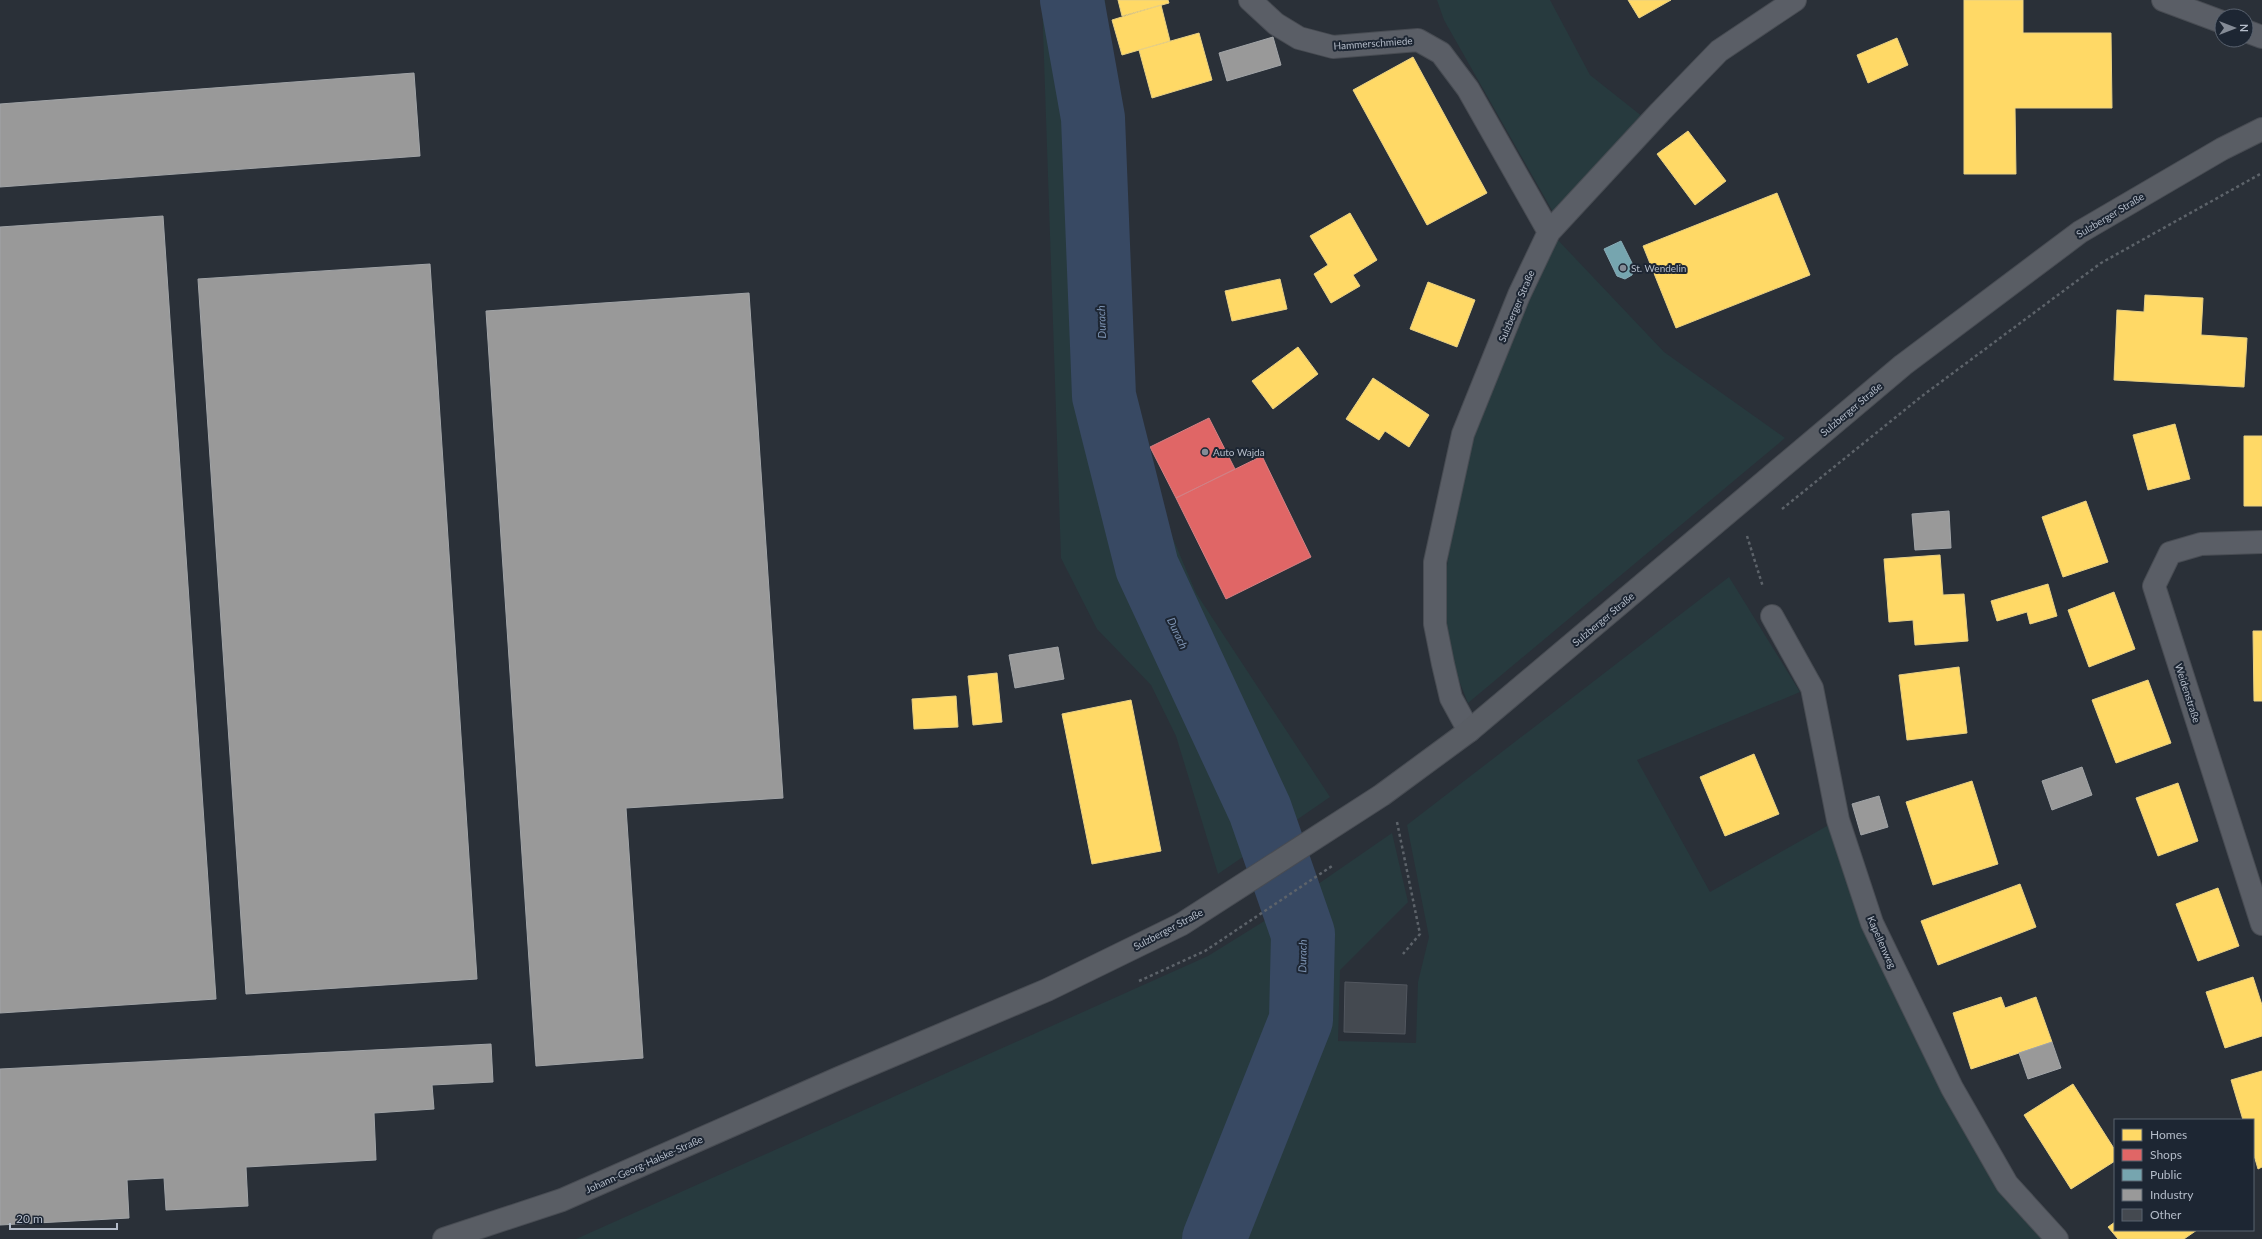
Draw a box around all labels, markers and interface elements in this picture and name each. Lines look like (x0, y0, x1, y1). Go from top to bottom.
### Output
north arrow (2214, 8, 2254, 48)
text: N (2238, 24, 2251, 32)
street label: Hammerschmiede (1333, 34, 1413, 52)
street label: Sulzberger Straße (2074, 190, 2146, 240)
place label: St. Wendelin (1631, 262, 1686, 274)
marker: St. Wendelin (1618, 263, 1628, 273)
street label: Sulzberger Straße (1495, 268, 1537, 344)
water label: Durach (1094, 305, 1108, 339)
street label: Sulzberger Straße (1818, 380, 1884, 438)
place label: Auto Wajda (1213, 446, 1265, 458)
marker: Auto Wajda (1200, 447, 1210, 457)
street label: Sulzberger Straße (1570, 590, 1636, 648)
water label: Durach (1165, 615, 1191, 651)
street label: Weidenstraße (2173, 662, 2203, 724)
street label: Sulzberger Straße (1131, 906, 1205, 952)
street label: Kapellenweg (1865, 914, 1899, 970)
water label: Durach (1295, 939, 1309, 973)
legend (2114, 1119, 2254, 1231)
text: Homes (2150, 1127, 2187, 1142)
street label: Johann-Georg-Halske-Straße (583, 1133, 705, 1195)
text: Shops (2150, 1147, 2182, 1162)
text: Public (2150, 1167, 2182, 1182)
text: Industry (2150, 1187, 2194, 1202)
scale bar (10, 1205, 117, 1231)
text: Other (2150, 1207, 2182, 1222)
text: 20 m (16, 1211, 43, 1226)

